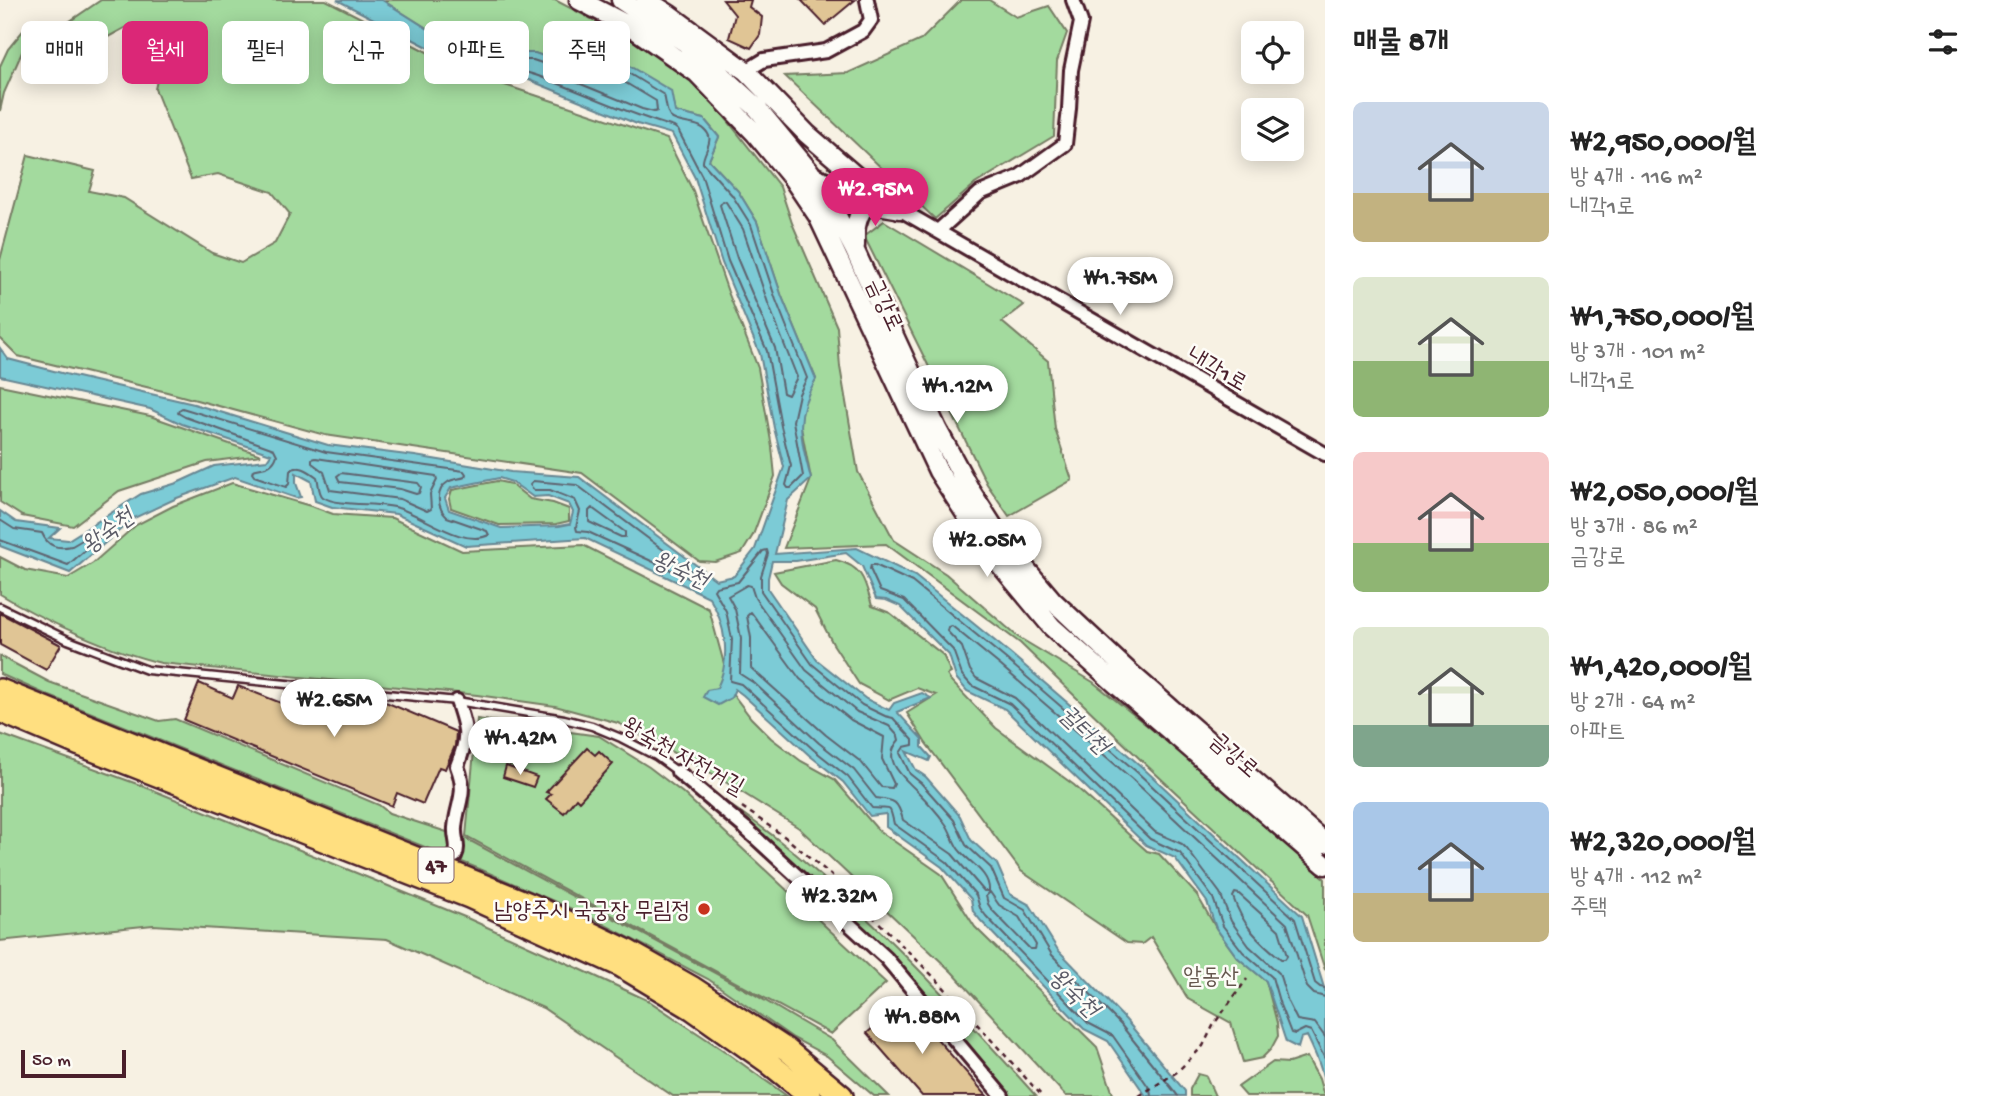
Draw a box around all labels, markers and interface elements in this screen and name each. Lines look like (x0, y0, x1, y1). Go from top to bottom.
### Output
chip: 매매 (21, 21, 108, 84)
chip: 월세 (122, 21, 208, 84)
chip: 필터 (222, 21, 309, 84)
chip: 신규 (323, 21, 410, 84)
chip: 아파트 (424, 21, 529, 84)
chip: 주택 (543, 21, 630, 84)
map controls (1241, 21, 1304, 161)
button: locate (1241, 21, 1304, 84)
icon: filters (1924, 23, 1962, 61)
text: 매물 8개 (1353, 27, 1449, 62)
button: layers (1241, 98, 1304, 161)
text: ₩2,950,000/월 (1570, 127, 1756, 162)
icon: home (1409, 130, 1493, 214)
text: 방 4개 · 116 m² (1570, 165, 1703, 192)
pin: ₩2.95M (818, 168, 932, 228)
text: ₩2.95M (837, 177, 913, 204)
text: 내각1로 (1570, 195, 1635, 222)
pin: ₩1.75M (1063, 258, 1177, 317)
text: ₩1.75M (1083, 266, 1157, 293)
street label: 금강로 (859, 275, 907, 336)
text: ₩1,750,000/월 (1570, 302, 1754, 337)
icon: home (1409, 305, 1493, 389)
text: 방 3개 · 101 m² (1570, 340, 1705, 367)
street label: 내각1로 (1181, 343, 1251, 399)
pin: ₩1.12M (900, 366, 1014, 425)
text: 내각1로 (1570, 370, 1635, 397)
text: ₩1.12M (922, 374, 992, 401)
text: ₩2,050,000/월 (1570, 477, 1758, 512)
icon: home (1409, 480, 1493, 564)
water label: 왕숙천 (77, 502, 143, 562)
text: 방 3개 · 86 m² (1570, 515, 1698, 542)
pin: ₩2.05M (930, 520, 1044, 579)
text: ₩2.05M (949, 528, 1025, 555)
text: 금강로 (1570, 545, 1626, 572)
water label: 왕숙천 (647, 547, 714, 598)
text: ₩1,420,000/월 (1570, 652, 1752, 687)
icon: home (1409, 655, 1493, 739)
pin: ₩2.65M (277, 680, 391, 739)
text: ₩2.65M (296, 688, 372, 715)
text: 방 2개 · 64 m² (1570, 690, 1695, 717)
water label: 궐터천 (1052, 701, 1116, 764)
street label: 왕숙천 자전거길 (617, 714, 748, 803)
pin: ₩1.42M (463, 718, 577, 777)
text: 아파트 (1570, 720, 1626, 747)
text: ₩1.42M (484, 726, 556, 753)
street label: 금강로 (1203, 728, 1263, 785)
text: ₩2,320,000/월 (1570, 827, 1756, 862)
icon: home (1409, 830, 1493, 914)
road number: 47 (418, 848, 453, 882)
text: 방 4개 · 112 m² (1570, 865, 1702, 892)
pin: ₩2.32M (782, 876, 896, 935)
text: ₩2.32M (802, 884, 876, 911)
text: 주택 (1570, 895, 1607, 922)
place label: 남양주시 국궁장 무림정 (494, 899, 690, 926)
marker: 남양주시 국궁장 무림정 (696, 901, 712, 917)
water label: 왕숙천 (1042, 964, 1105, 1027)
park label: 알동산 (1183, 965, 1239, 992)
pin: ₩1.88M (865, 996, 979, 1056)
text: ₩1.88M (885, 1005, 959, 1032)
scale bar (21, 1047, 126, 1079)
text: 50 m (32, 1050, 71, 1073)

